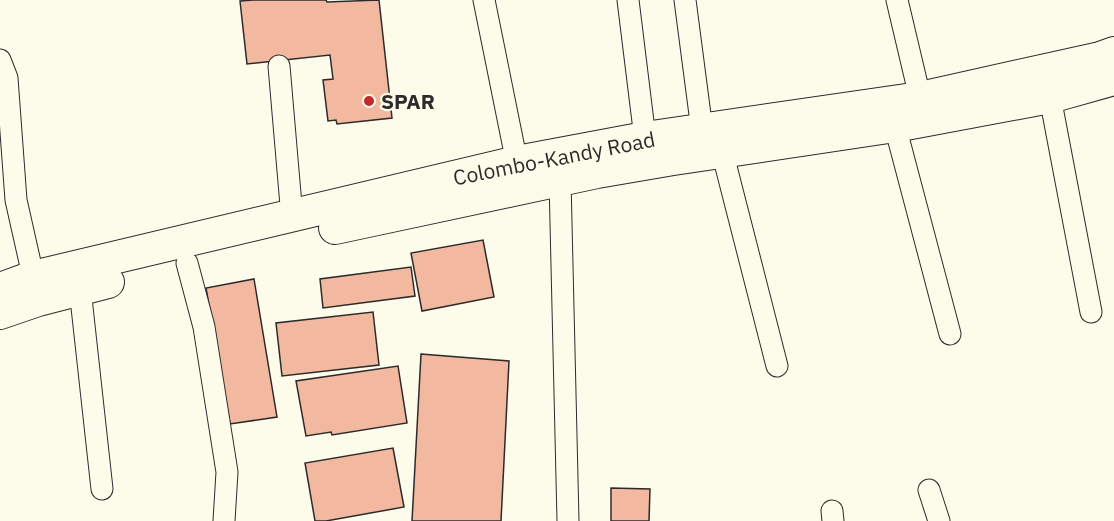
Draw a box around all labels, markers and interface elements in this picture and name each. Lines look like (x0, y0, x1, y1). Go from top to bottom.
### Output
place label: SPAR (381, 87, 435, 115)
marker: SPAR (362, 94, 376, 108)
street label: Colombo-Kandy Road (451, 125, 657, 191)

